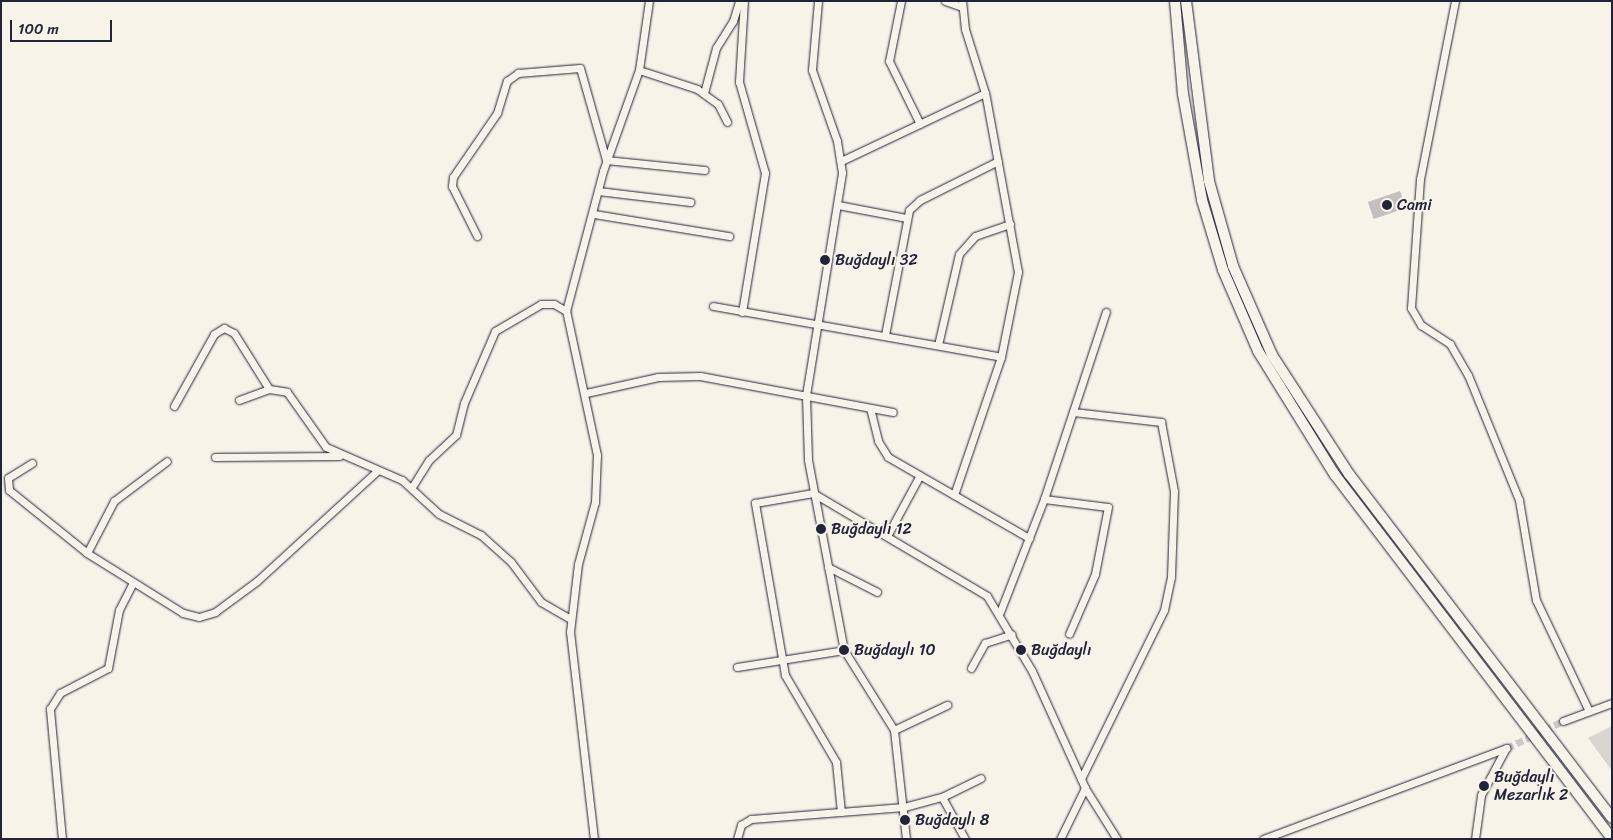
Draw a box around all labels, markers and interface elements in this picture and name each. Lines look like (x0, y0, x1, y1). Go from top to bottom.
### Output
scale bar (12, 10, 115, 42)
text: 100 m (18, 16, 59, 42)
place label: Cami (1397, 195, 1432, 215)
marker: Cami (1381, 199, 1393, 211)
place label: Buğdaylı 32 (835, 250, 918, 270)
marker: Buğdaylı 32 (819, 254, 831, 266)
place label: Buğdaylı 12 (831, 519, 912, 539)
marker: Buğdaylı 12 (815, 523, 827, 535)
place label: Buğdaylı 10 (854, 640, 936, 660)
place label: Buğdaylı (1031, 640, 1091, 660)
marker: Buğdaylı 10 (838, 644, 850, 656)
marker: Buğdaylı (1015, 644, 1027, 656)
place label: Buğdaylı Mezarlık 2 (1494, 767, 1568, 805)
marker: Buğdaylı Mezarlık 2 (1478, 780, 1490, 792)
place label: Buğdaylı 8 (915, 810, 989, 830)
marker: Buğdaylı 8 (899, 814, 911, 826)

